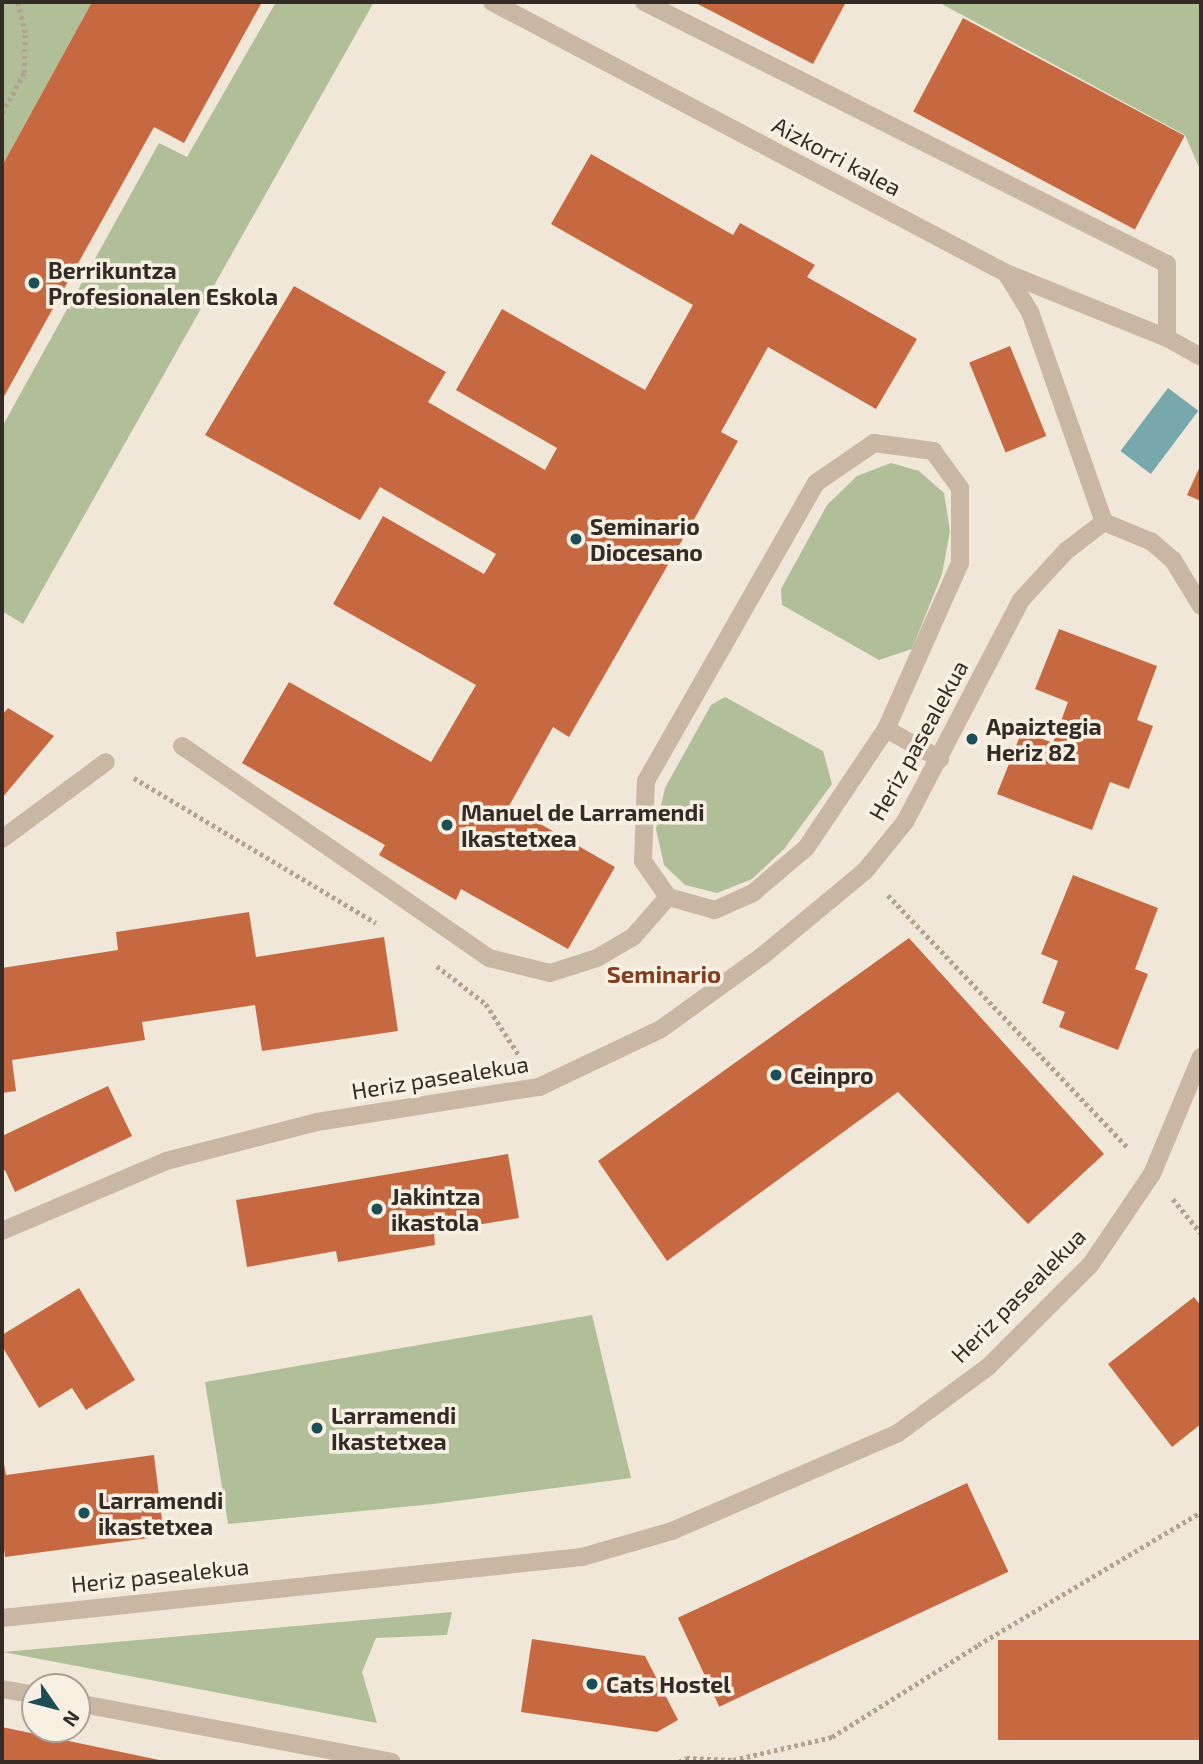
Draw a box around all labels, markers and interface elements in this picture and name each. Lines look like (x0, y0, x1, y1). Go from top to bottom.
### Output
street label: Aizkorri kalea (768, 111, 906, 201)
place label: Berrikuntza Profesionalen Eskola (48, 256, 278, 310)
marker: Berrikuntza Profesionalen Eskola (26, 275, 42, 291)
place label: Seminario Diocesano (590, 512, 703, 566)
marker: Seminario Diocesano (568, 531, 584, 547)
street label: Heriz pasealekua (863, 655, 973, 825)
place label: Apaiztegia Heriz 82 (986, 712, 1102, 766)
marker: Apaiztegia Heriz 82 (964, 731, 980, 747)
place label: Manuel de Larramendi Ikastetxea (461, 798, 705, 852)
marker: Manuel de Larramendi Ikastetxea (439, 817, 455, 833)
district label: Seminario (607, 960, 721, 988)
street label: Heriz pasealekua (350, 1049, 530, 1105)
place label: Ceinpro (790, 1061, 874, 1089)
marker: Ceinpro (768, 1067, 784, 1083)
place label: Jakintza ikastola (391, 1182, 480, 1236)
marker: Jakintza ikastola (369, 1201, 385, 1217)
street label: Heriz pasealekua (945, 1222, 1091, 1368)
place label: Larramendi Ikastetxea (331, 1401, 456, 1455)
marker: Larramendi Ikastetxea (309, 1420, 325, 1436)
place label: Larramendi ikastetxea (98, 1486, 223, 1540)
marker: Larramendi ikastetxea (76, 1505, 92, 1521)
street label: Heriz pasealekua (70, 1552, 250, 1598)
place label: Cats Hostel (606, 1670, 731, 1698)
north arrow (21, 1673, 91, 1743)
marker: Cats Hostel (584, 1676, 600, 1692)
text: N (59, 1707, 85, 1731)

